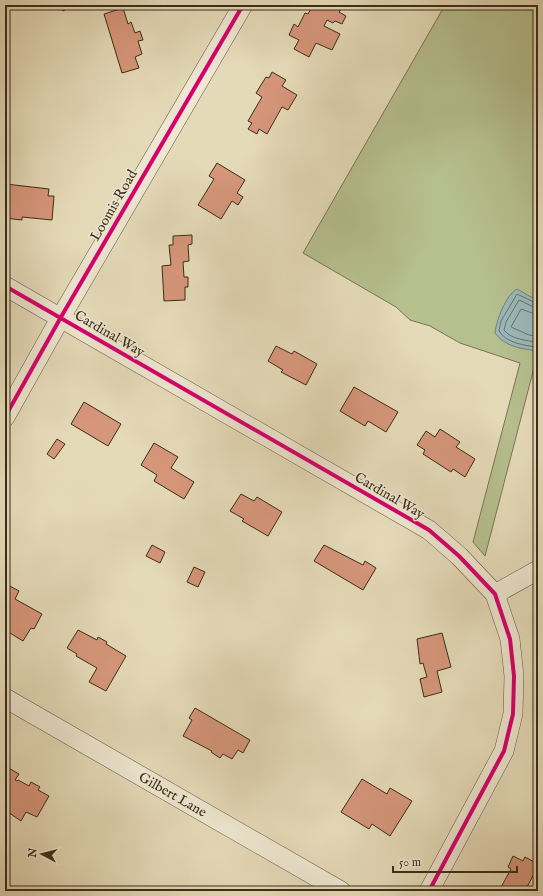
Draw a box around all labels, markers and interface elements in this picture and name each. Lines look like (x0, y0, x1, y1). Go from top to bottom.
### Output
street label: Loomis Road (86, 166, 142, 244)
street label: Cardinal Way (71, 307, 148, 361)
street label: Cardinal Way (351, 469, 428, 523)
street label: Gilbert Lane (135, 768, 210, 822)
north arrow (22, 834, 62, 874)
text: N (25, 847, 41, 859)
scale bar (393, 848, 517, 874)
text: 50 m (399, 855, 421, 870)

